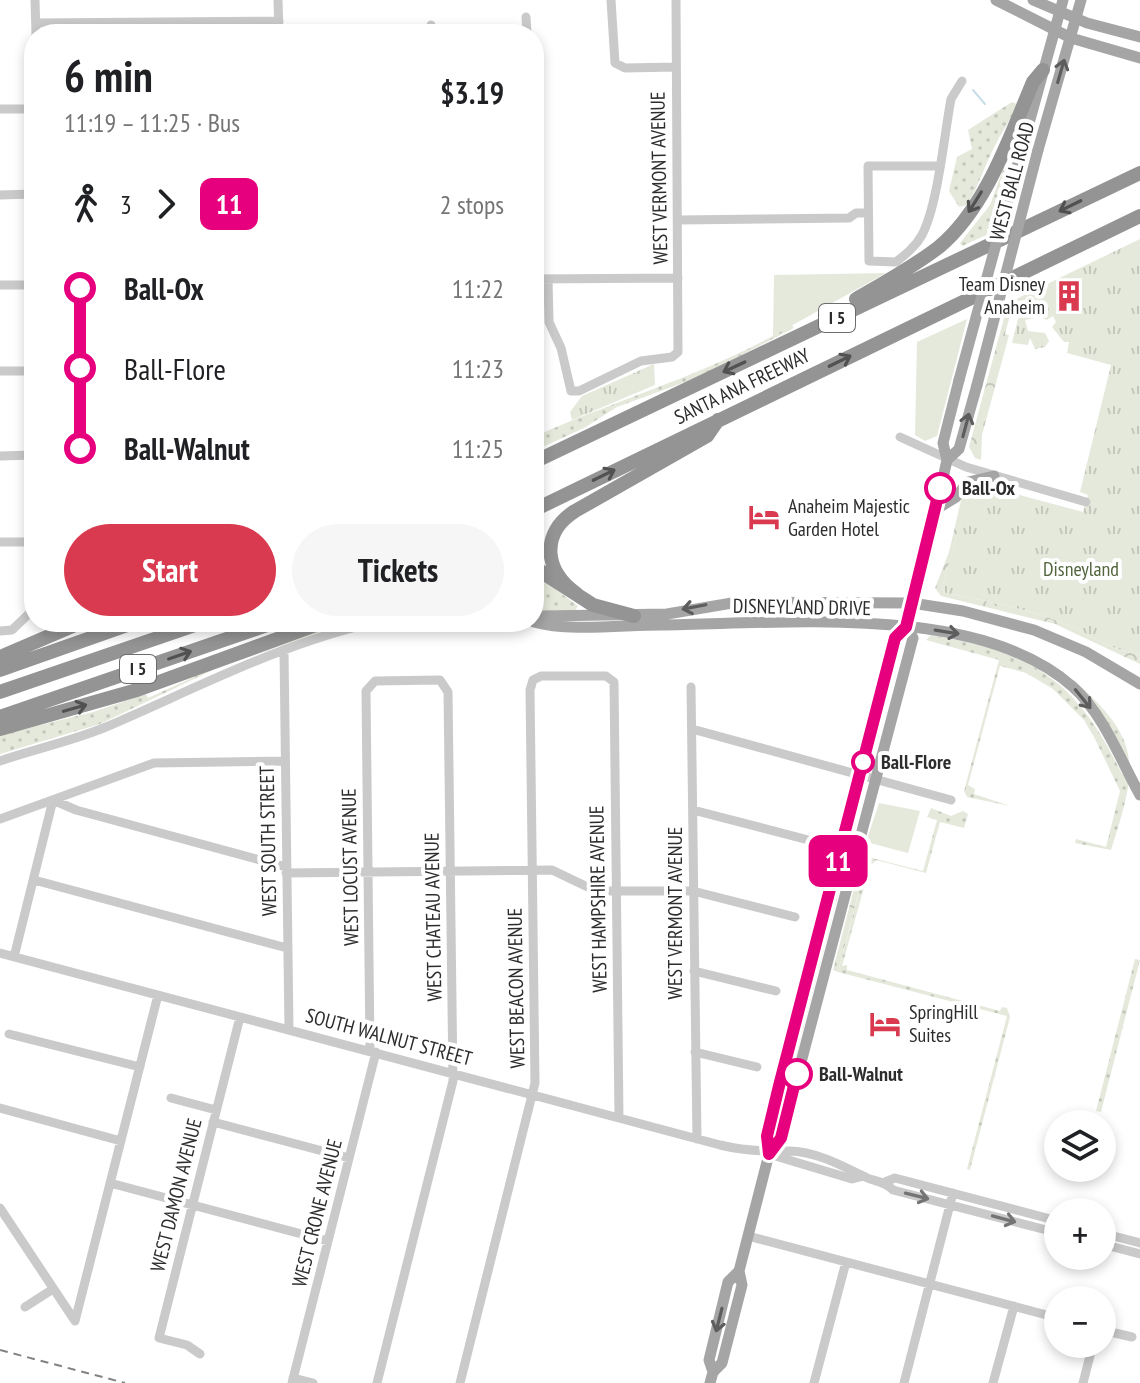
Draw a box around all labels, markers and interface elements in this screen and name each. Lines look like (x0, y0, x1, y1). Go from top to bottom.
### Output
text: 6 min (64, 47, 153, 104)
one-way arrow (1055, 59, 1070, 85)
text: $3.19 (440, 73, 504, 112)
street label: WEST VERMONT AVENUE (644, 91, 674, 265)
text: 11:19 – 11:25 · Bus (64, 106, 240, 139)
street label: WEST BALL ROAD (984, 119, 1040, 243)
icon: walk (64, 182, 108, 226)
icon: forward (144, 182, 188, 226)
text: 11 (216, 185, 242, 222)
text: 3 (120, 188, 132, 221)
text: 2 stops (440, 188, 504, 221)
one-way arrow (966, 191, 983, 213)
one-way arrow (1058, 199, 1082, 214)
text: Ball-Ox (124, 269, 204, 308)
place label: Team Disney Anaheim (959, 271, 1045, 320)
text: 11:22 (452, 272, 504, 305)
building icon: Team Disney Anaheim (1052, 279, 1086, 313)
road number: I 5 (819, 304, 855, 332)
street label: SANTA ANA FREEWAY (670, 342, 814, 430)
text: Ball-Flore (124, 349, 226, 388)
text: 11:23 (452, 352, 504, 385)
one-way arrow (827, 353, 851, 368)
one-way arrow (722, 360, 746, 375)
one-way arrow (959, 413, 974, 439)
text: Ball-Walnut (124, 429, 250, 468)
text: 11:25 (452, 432, 504, 465)
one-way arrow (592, 467, 616, 483)
marker: Ball-Ox (925, 473, 955, 503)
place label: Ball-Ox (962, 475, 1015, 501)
place label: Anaheim Majestic Garden Hotel (788, 493, 910, 542)
hotel icon: Anaheim Majestic Garden Hotel (747, 500, 781, 534)
button: Start (64, 524, 276, 616)
button: Tickets (292, 524, 504, 616)
park label: Disneyland (1043, 556, 1119, 582)
street label: DISNEYLAND DRIVE (733, 593, 871, 621)
one-way arrow (682, 601, 708, 616)
one-way arrow (934, 626, 959, 641)
one-way arrow (167, 647, 192, 662)
road number: I 5 (120, 655, 156, 683)
one-way arrow (1075, 688, 1092, 709)
one-way arrow (62, 700, 87, 714)
place label: Ball-Flore (881, 749, 951, 775)
marker: Ball-Flore (852, 751, 874, 773)
street label: WEST SOUTH STREET (254, 766, 282, 916)
street label: WEST LOCUST AVENUE (336, 788, 364, 946)
street label: WEST HAMPSHIRE AVENUE (583, 805, 613, 993)
street label: WEST VERMONT AVENUE (662, 827, 688, 999)
street label: WEST CHATEAU AVENUE (419, 832, 447, 1002)
line badge: 11 (802, 835, 874, 887)
text: 11 (825, 842, 851, 879)
street label: WEST BEACON AVENUE (502, 907, 530, 1069)
place label: SpringHill Suites (909, 999, 978, 1048)
street label: SOUTH WALNUT STREET (303, 1002, 475, 1072)
hotel icon: SpringHill Suites (868, 1007, 902, 1041)
marker: Ball-Walnut (782, 1059, 812, 1089)
place label: Ball-Walnut (819, 1061, 903, 1087)
map controls (1044, 1110, 1116, 1358)
button: layers (1044, 1110, 1116, 1182)
street label: WEST DAMON AVENUE (144, 1116, 208, 1274)
street label: WEST CRONE AVENUE (286, 1136, 348, 1290)
one-way arrow (903, 1189, 929, 1204)
button: + (1044, 1198, 1116, 1270)
one-way arrow (991, 1212, 1017, 1227)
button: − (1044, 1286, 1116, 1358)
one-way arrow (710, 1306, 725, 1332)

